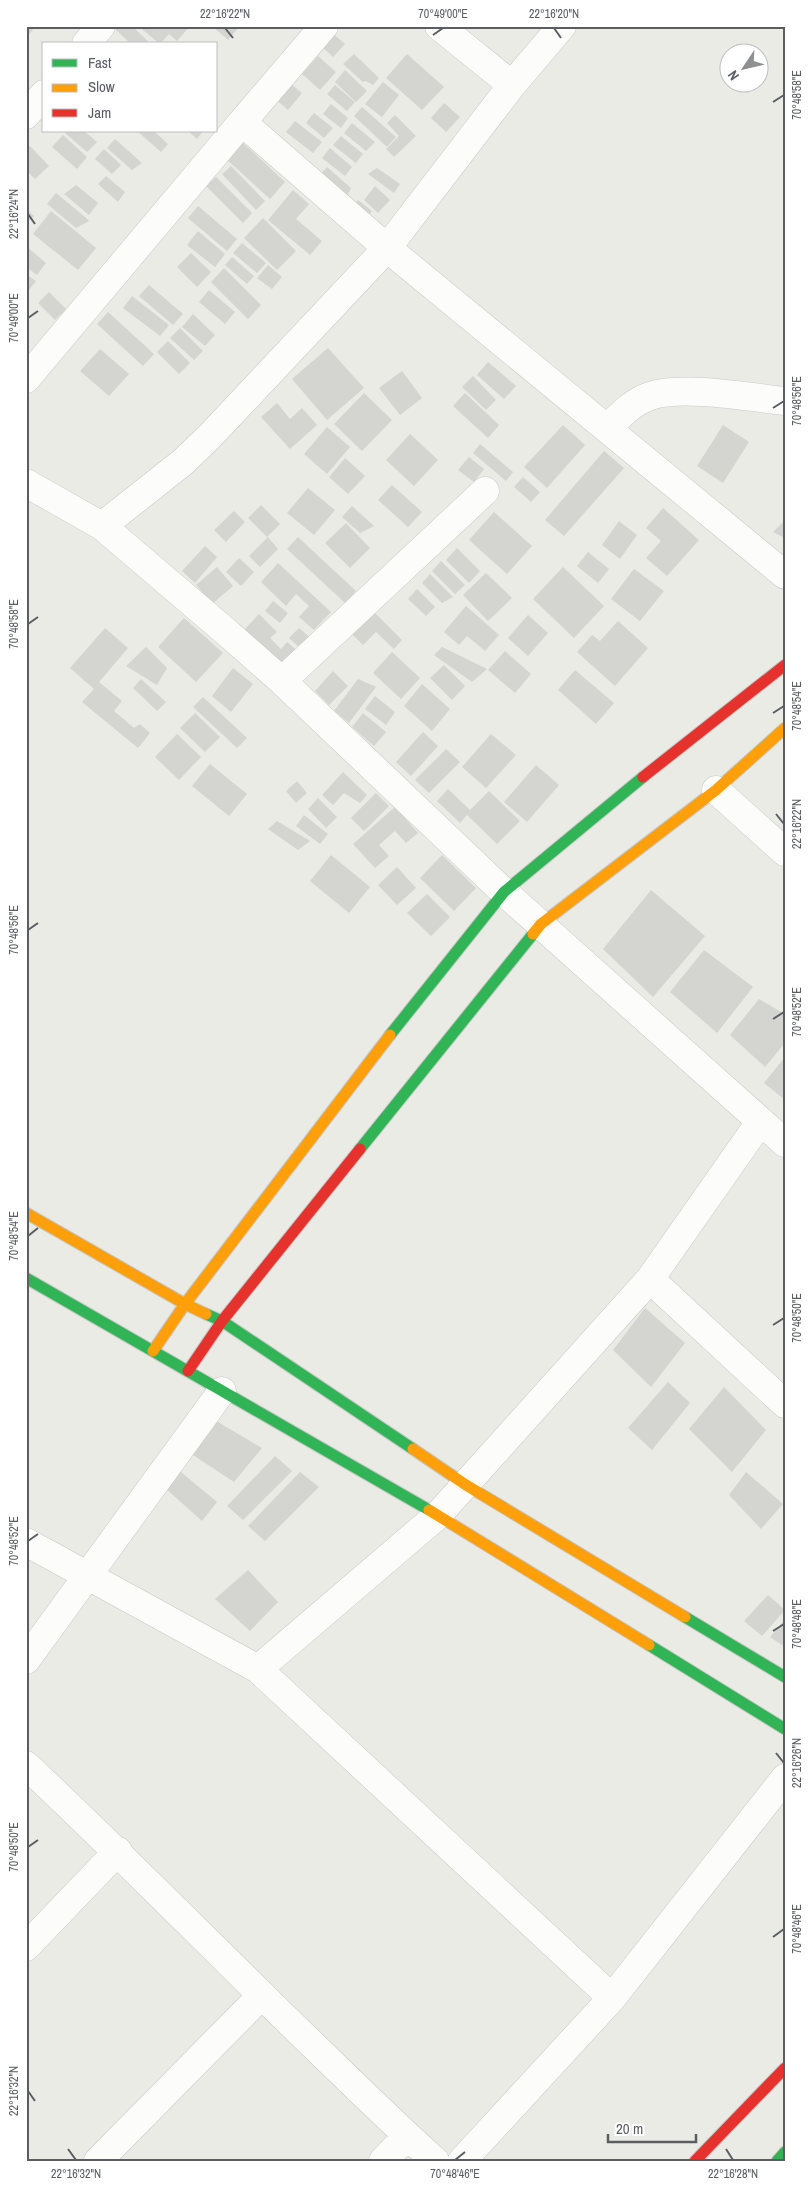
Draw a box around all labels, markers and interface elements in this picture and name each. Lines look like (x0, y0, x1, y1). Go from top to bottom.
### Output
text: 22°16'22"N (200, 6, 250, 22)
text: 70°49'00"E (418, 6, 468, 22)
text: 22°16'20"N (529, 6, 579, 22)
legend (42, 42, 218, 132)
north arrow (718, 42, 768, 92)
text: Fast (88, 52, 112, 73)
text: N (724, 67, 743, 84)
text: 70°48'58"E (789, 70, 805, 120)
text: Slow (88, 76, 115, 97)
text: Jam (88, 102, 111, 123)
text: 22°16'24"N (6, 189, 22, 239)
text: 70°49'00"E (6, 293, 22, 343)
text: 70°48'56"E (789, 376, 805, 426)
text: 70°48'58"E (6, 599, 22, 649)
text: 70°48'54"E (789, 681, 805, 731)
text: 22°16'22"N (789, 799, 805, 849)
text: 70°48'56"E (6, 905, 22, 955)
text: 70°48'52"E (789, 987, 805, 1037)
text: 70°48'54"E (6, 1211, 22, 1261)
text: 70°48'50"E (789, 1293, 805, 1343)
text: 70°48'52"E (6, 1516, 22, 1566)
text: 70°48'48"E (789, 1599, 805, 1649)
text: 22°16'26"N (789, 1738, 805, 1788)
text: 70°48'50"E (6, 1822, 22, 1872)
text: 70°48'46"E (789, 1904, 805, 1954)
text: 22°16'32"N (6, 2066, 22, 2116)
scale bar (608, 2112, 696, 2144)
text: 20 m (616, 2118, 643, 2139)
text: 22°16'32"N (51, 2166, 101, 2182)
text: 70°48'46"E (430, 2166, 480, 2182)
text: 22°16'28"N (708, 2166, 758, 2182)

